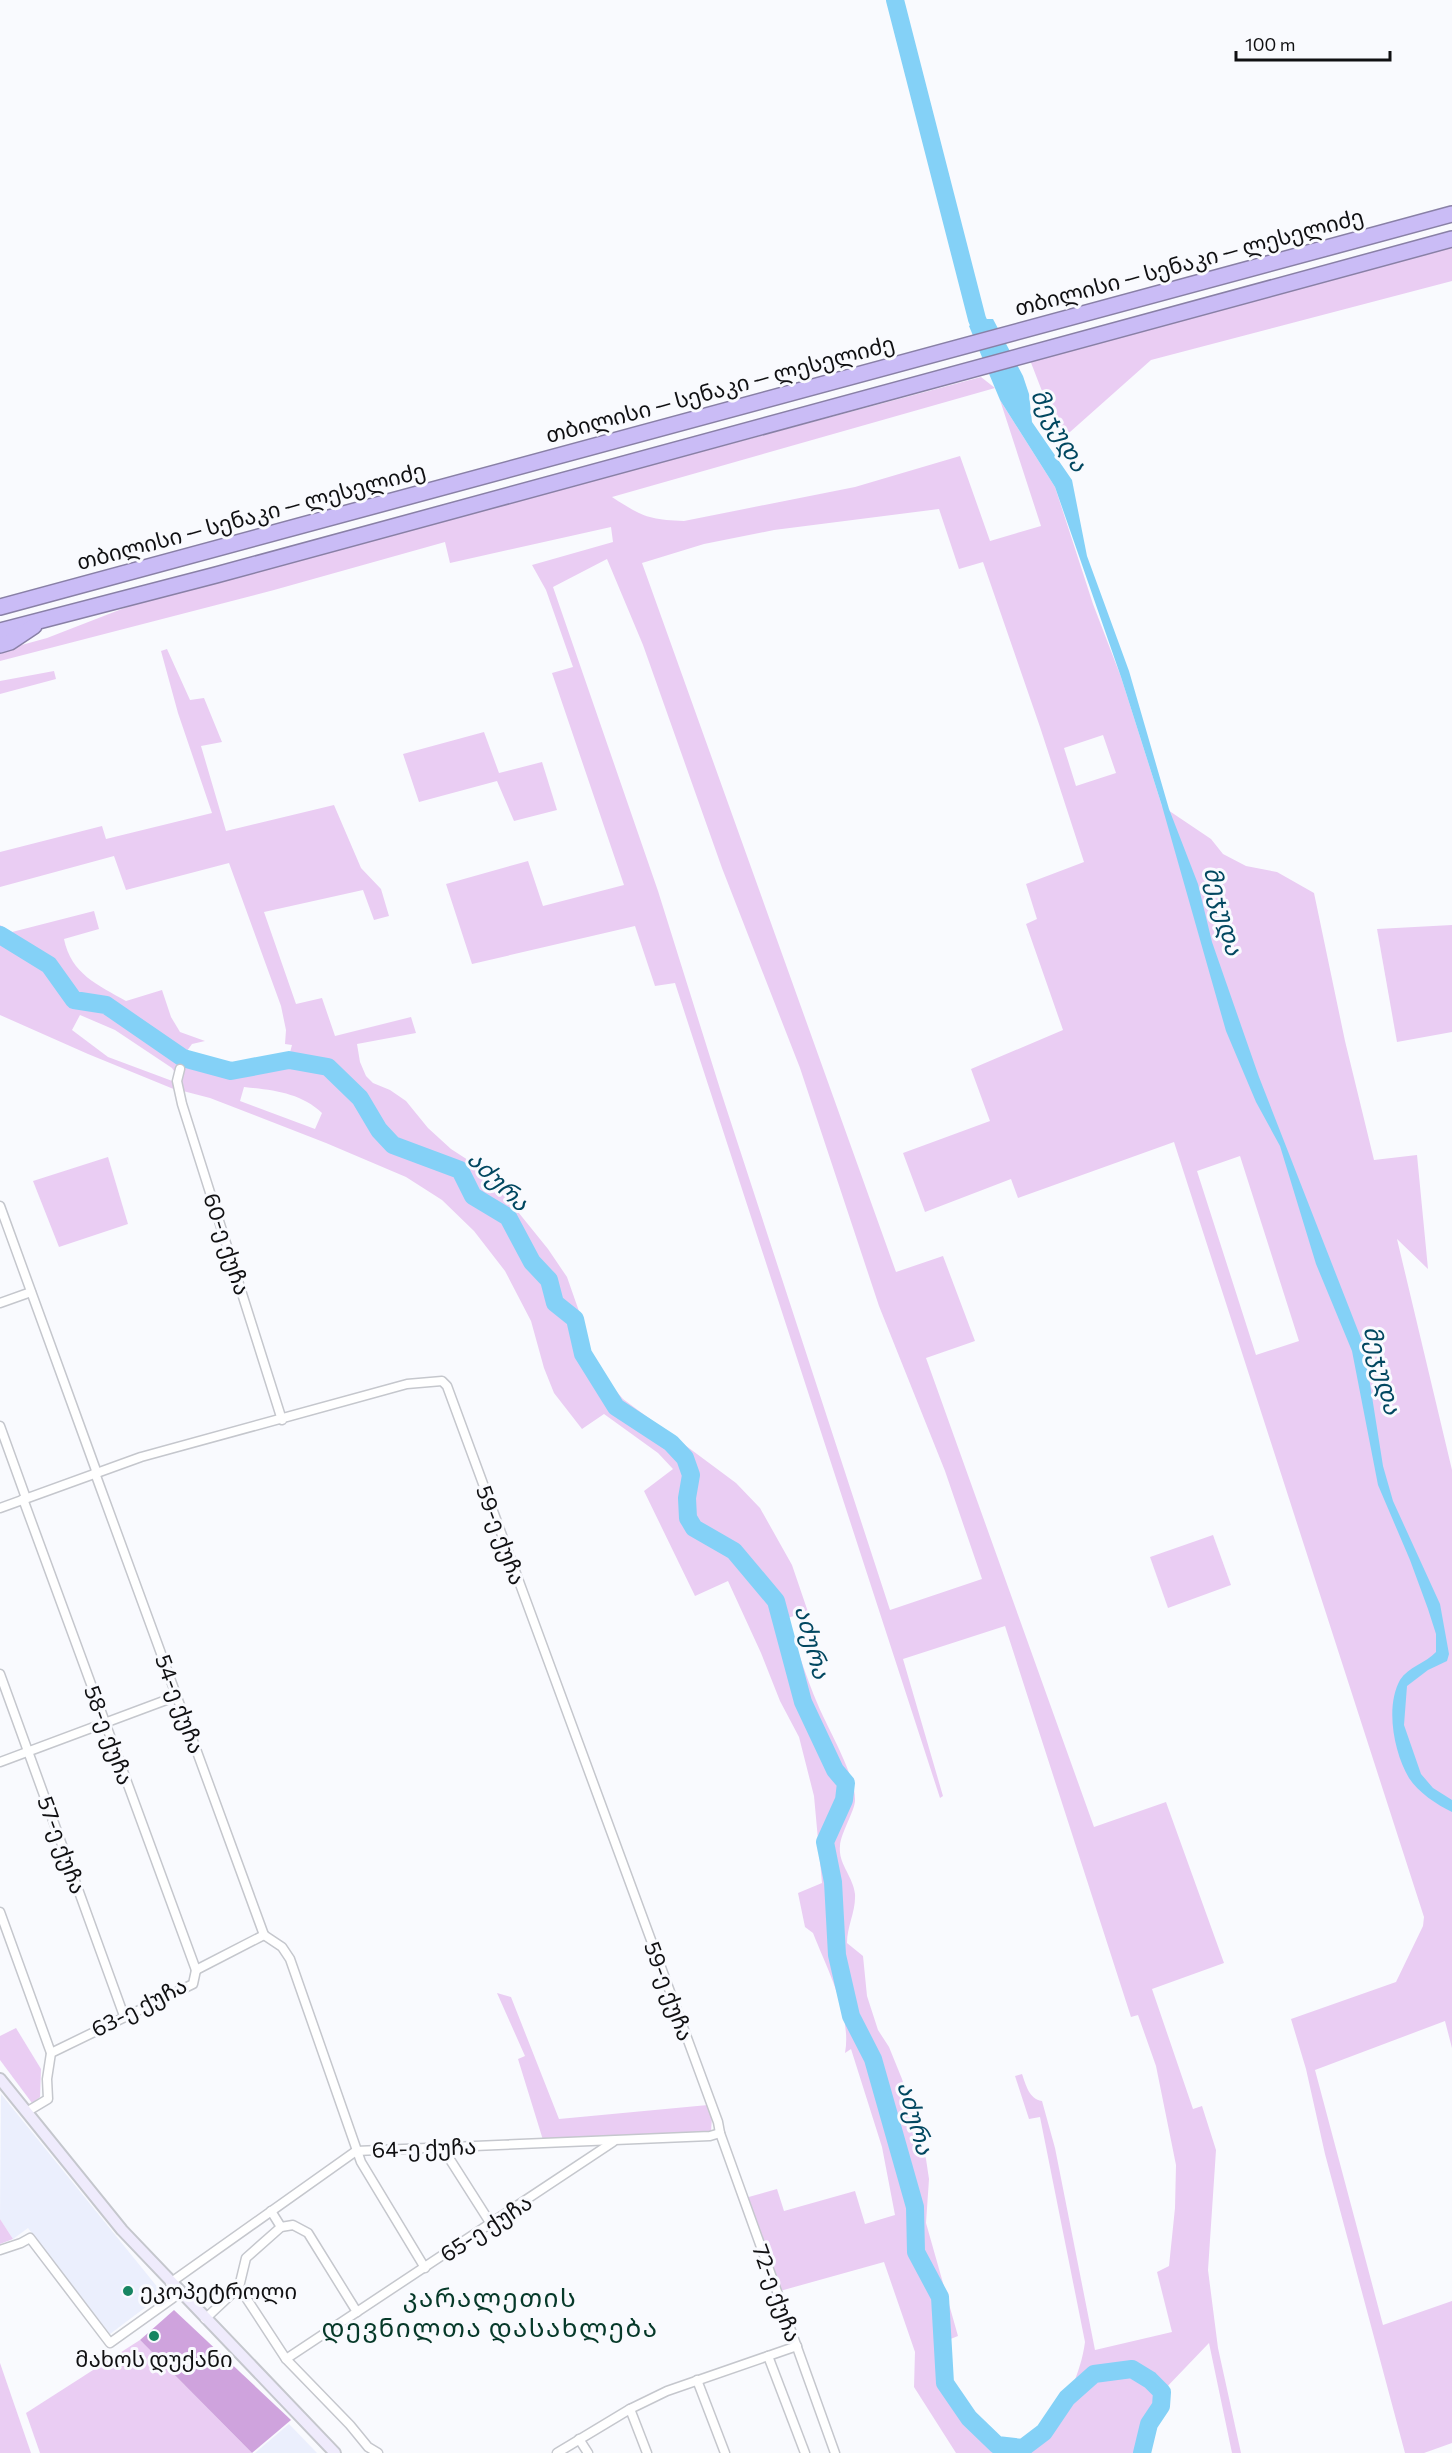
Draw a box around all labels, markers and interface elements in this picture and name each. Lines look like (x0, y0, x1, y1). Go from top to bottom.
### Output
scale bar (1236, 24, 1390, 62)
text: 100 m (1245, 33, 1295, 55)
street label: თბილისი — სენაკი — ლესელიძე (1011, 202, 1367, 322)
street label: თბილისი — სენაკი — ლესელიძე (542, 329, 898, 449)
water label: მეჯუდა (1025, 383, 1095, 477)
street label: თბილისი — სენაკი — ლესელიძე (73, 456, 429, 576)
water label: მეჯუდა (1198, 863, 1250, 959)
water label: აძურა (461, 1144, 537, 1218)
street label: 60-ე ქუჩა (198, 1189, 257, 1298)
water label: მეჯუდა (1357, 1322, 1409, 1418)
street label: 59-ე ქუჩა (471, 1481, 532, 1588)
water label: აძურა (789, 1602, 837, 1682)
street label: 54-ე ქუჩა (150, 1650, 211, 1757)
street label: 58-ე ქუჩა (79, 1681, 140, 1788)
street label: 57-ე ქუჩა (32, 1792, 93, 1897)
street label: 59-ე ქუჩა (639, 1937, 700, 2044)
street label: 63-ე ქუჩა (86, 1971, 191, 2042)
water label: აძურა (891, 2078, 941, 2159)
street label: 64-ე ქუჩა (371, 2132, 477, 2163)
street label: 65-ე ქუჩა (435, 2188, 537, 2267)
street label: 72-ე ქუჩა (747, 2240, 808, 2345)
place label: ეკოპეტროლი (140, 2277, 297, 2305)
district label: კარალეთის დევნილთა დასახლება (322, 2281, 658, 2344)
marker: ეკოპეტროლი (121, 2284, 135, 2298)
marker: მახოს დუქანი (147, 2329, 161, 2343)
place label: მახოს დუქანი (75, 2345, 233, 2373)

